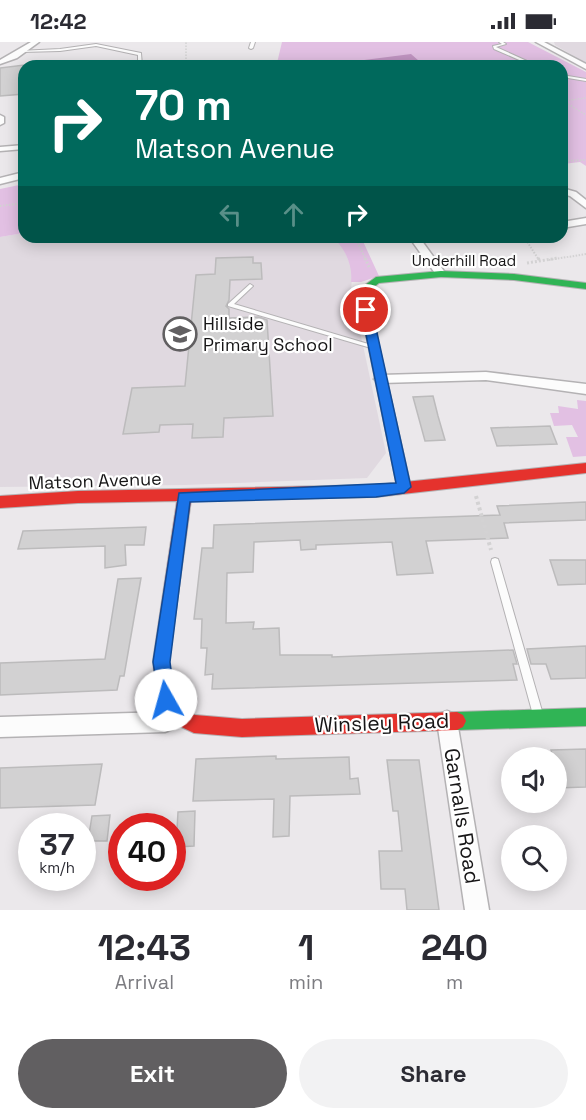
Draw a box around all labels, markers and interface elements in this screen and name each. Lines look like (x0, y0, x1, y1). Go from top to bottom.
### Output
text: 12:42 (30, 7, 87, 35)
text: 70 m (135, 79, 232, 132)
icon: right (36, 84, 114, 162)
text: Matson Avenue (135, 131, 335, 166)
icon: left (214, 198, 247, 231)
icon: ahead (277, 198, 310, 231)
icon: right (340, 198, 373, 231)
street label: Underhill Road (412, 251, 516, 270)
pin (340, 284, 391, 335)
icon: arrive (349, 293, 382, 326)
place label: Hillside Primary School (203, 312, 333, 356)
school or university icon: Hillside Primary School (162, 316, 198, 352)
street label: Matson Avenue (28, 467, 162, 494)
position arrow (134, 668, 198, 732)
street label: Winsley Road (314, 707, 450, 738)
street label: Garnalls Road (438, 746, 487, 886)
map controls (501, 747, 567, 891)
button: sound (501, 747, 567, 813)
speed limit sign: 40 (108, 813, 186, 891)
text: 37 (40, 825, 74, 864)
button: search (501, 825, 567, 891)
text: km/h (39, 858, 75, 877)
text: 12:43 (98, 925, 191, 971)
text: 1 (298, 925, 314, 971)
text: 240 (421, 925, 488, 971)
text: Arrival (115, 969, 174, 995)
text: min (289, 969, 323, 995)
text: m (446, 969, 463, 995)
button: Exit (18, 1039, 287, 1108)
button: Share (299, 1039, 568, 1108)

